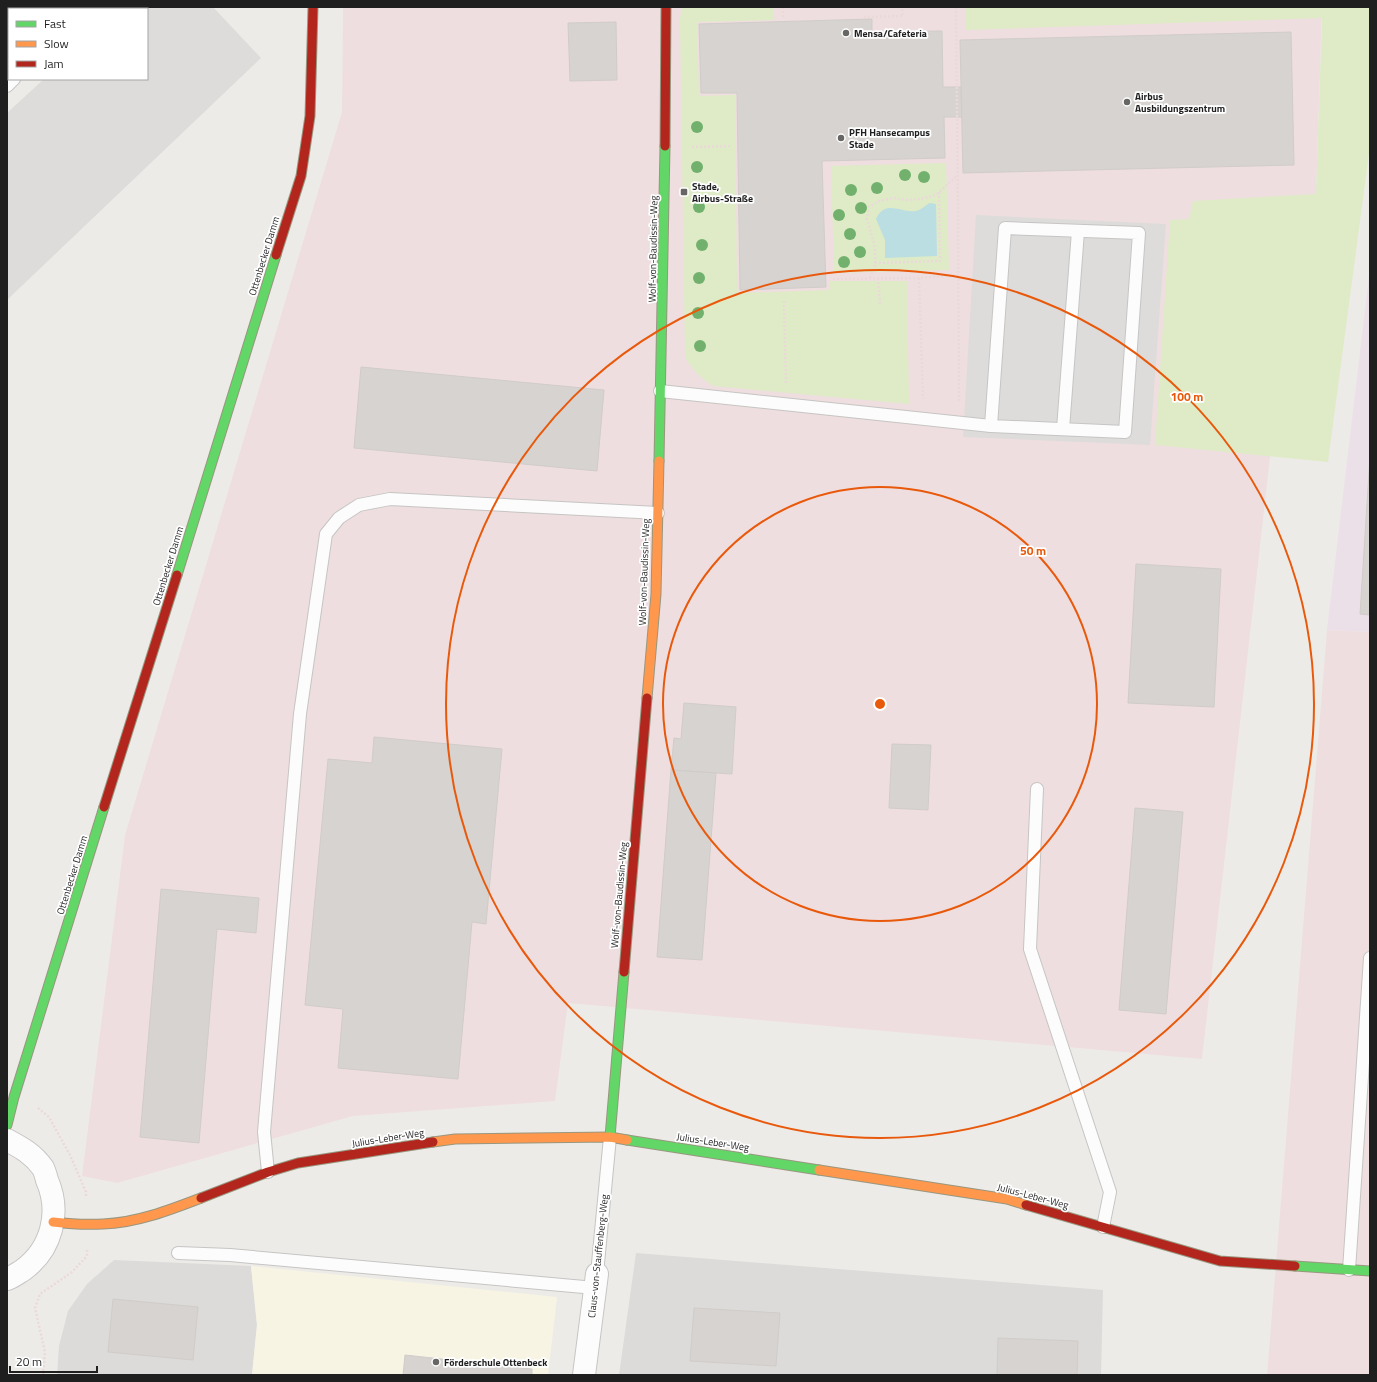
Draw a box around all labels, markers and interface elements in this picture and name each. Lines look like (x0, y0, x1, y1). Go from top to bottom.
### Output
legend (8, 8, 148, 80)
text: Fast (44, 14, 67, 33)
place label: Mensa/Cafeteria (854, 26, 927, 41)
marker: Mensa/Cafeteria (841, 28, 851, 38)
text: Slow (44, 34, 69, 53)
text: Jam (44, 54, 64, 73)
place label: Airbus Ausbildungszentrum (1135, 89, 1225, 116)
marker: Airbus Ausbildungszentrum (1122, 97, 1132, 107)
place label: PFH Hansecampus Stade (849, 125, 930, 152)
marker: PFH Hansecampus Stade (836, 133, 846, 143)
place label: Stade, Airbus-Straße (692, 179, 753, 206)
marker: Stade, Airbus-Straße (679, 187, 689, 197)
street label: Wolf-von-Baudissin-Weg (645, 195, 661, 303)
street label: Ottenbecker Damm (245, 214, 283, 298)
text: 100 m (1171, 387, 1203, 406)
street label: Wolf-von-Baudissin-Weg (635, 518, 653, 626)
street label: Ottenbecker Damm (149, 524, 187, 608)
text: 50 m (1020, 541, 1046, 560)
centre of rings (873, 697, 887, 711)
street label: Ottenbecker Damm (53, 833, 91, 917)
street label: Wolf-von-Baudissin-Weg (607, 841, 631, 949)
street label: Julius-Leber-Weg (351, 1125, 425, 1151)
street label: Julius-Leber-Weg (676, 1129, 750, 1155)
street label: Julius-Leber-Weg (996, 1179, 1070, 1213)
street label: Claus-von-Stauffenberg-Weg (584, 1193, 612, 1319)
scale bar (10, 1348, 97, 1374)
text: 20 m (16, 1352, 42, 1371)
place label: Förderschule Ottenbeck (444, 1355, 548, 1370)
marker: Förderschule Ottenbeck (431, 1357, 441, 1367)

